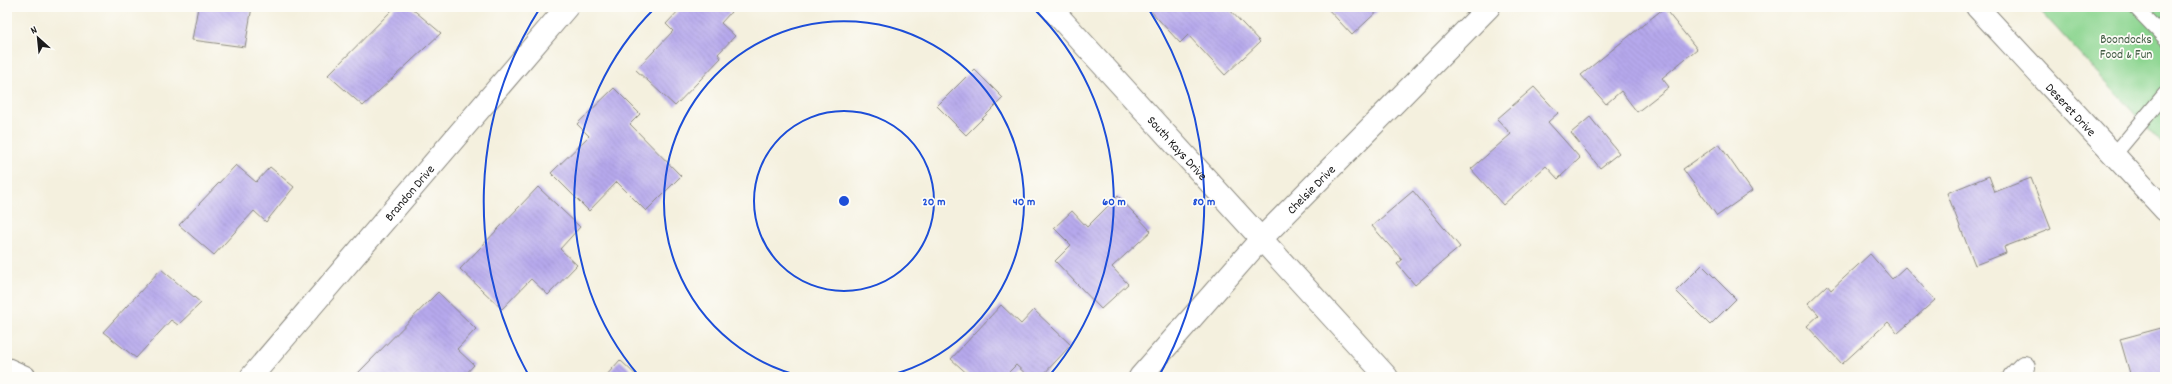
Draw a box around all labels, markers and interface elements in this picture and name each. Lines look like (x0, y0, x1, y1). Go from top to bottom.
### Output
north arrow (18, 18, 58, 58)
text: N (28, 22, 41, 39)
park label: Boondocks Food & Fun (2100, 31, 2152, 65)
street label: Deseret Drive (2040, 80, 2100, 142)
street label: South Kays Drive (1142, 112, 1211, 186)
street label: Brandon Drive (381, 161, 441, 226)
street label: Chelsie Drive (1283, 161, 1341, 220)
centre of rings (837, 194, 851, 208)
text: 20 m (923, 194, 945, 211)
text: 40 m (1013, 194, 1035, 211)
text: 60 m (1102, 194, 1126, 211)
text: 80 m (1193, 194, 1215, 211)

